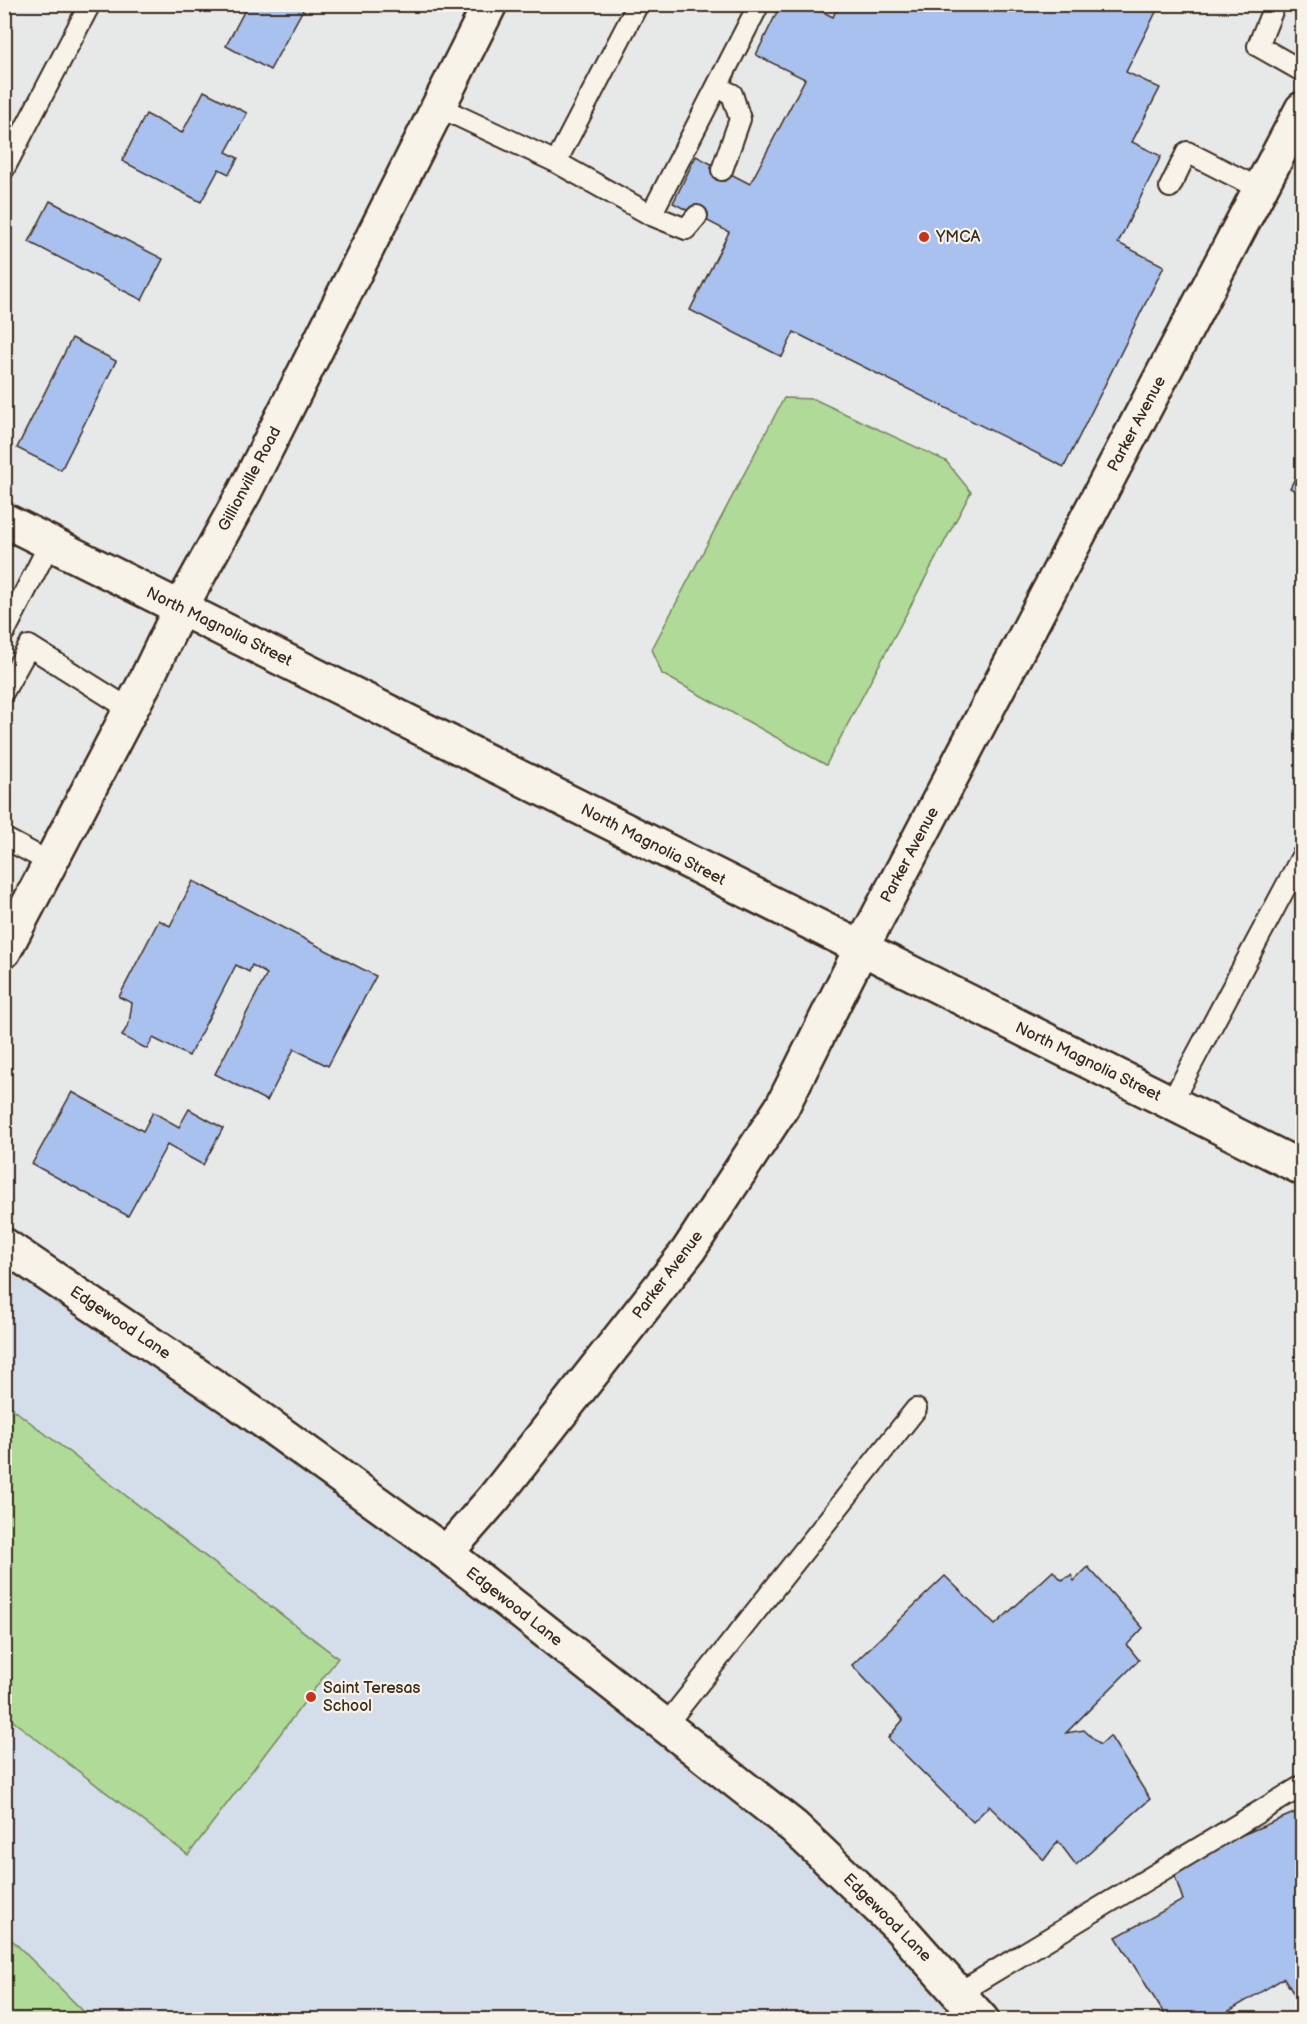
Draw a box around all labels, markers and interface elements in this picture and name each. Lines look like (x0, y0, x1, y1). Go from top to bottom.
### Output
place label: YMCA (935, 228, 981, 247)
marker: YMCA (917, 230, 931, 244)
street label: Parker Avenue (1104, 373, 1170, 475)
street label: Gillionville Road (214, 423, 286, 535)
street label: North Magnolia Street (143, 583, 295, 671)
street label: North Magnolia Street (578, 800, 729, 890)
street label: Parker Avenue (877, 804, 943, 906)
street label: North Magnolia Street (1012, 1018, 1164, 1106)
street label: Parker Avenue (629, 1227, 708, 1323)
street label: Edgewood Lane (66, 1282, 174, 1364)
street label: Edgewood Lane (462, 1563, 566, 1651)
place label: Saint Teresas School (323, 1679, 421, 1716)
marker: Saint Teresas School (304, 1690, 318, 1704)
street label: Edgewood Lane (839, 1870, 935, 1966)

